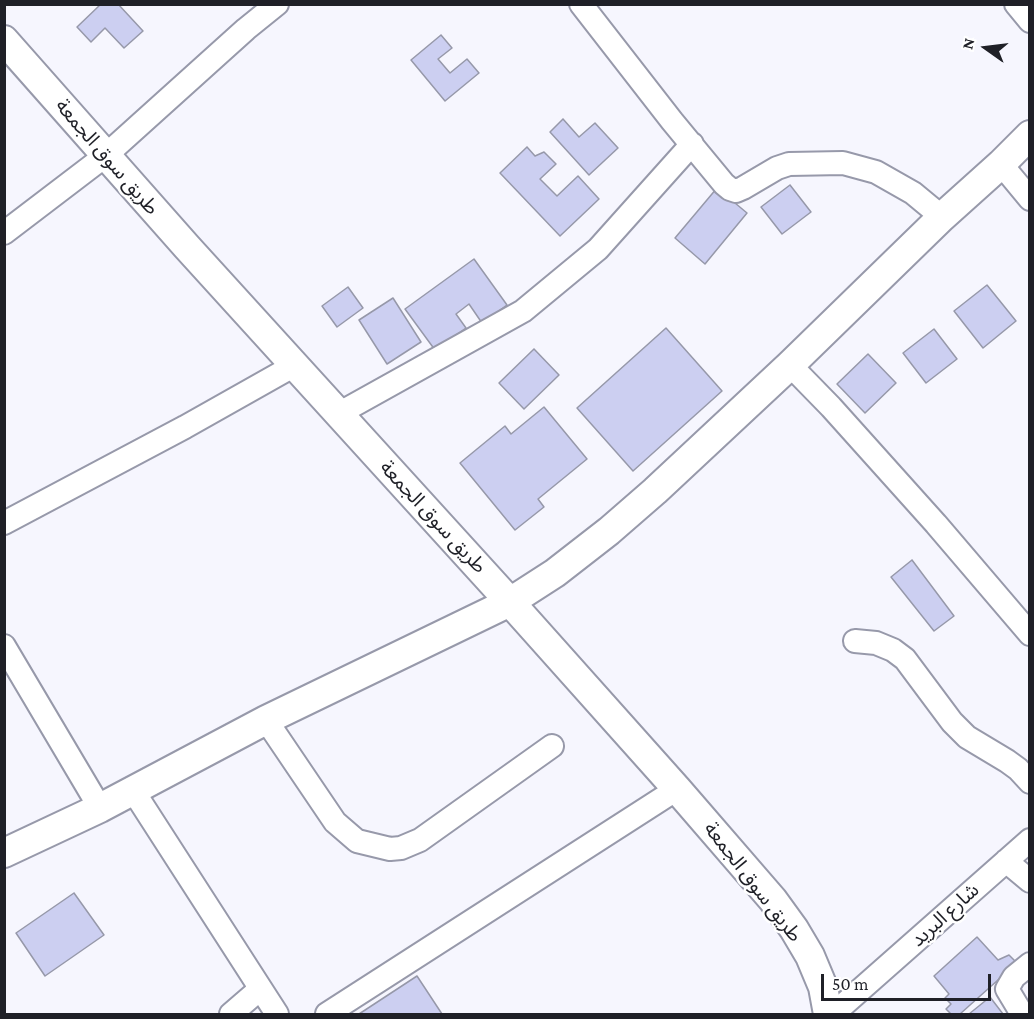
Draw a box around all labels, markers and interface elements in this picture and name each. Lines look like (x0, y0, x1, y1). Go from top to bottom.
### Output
north arrow (956, 18, 1016, 78)
text: N (958, 36, 978, 51)
street label: طريق سوق الجمعة (50, 94, 164, 220)
street label: طريق سوق الجمعة (375, 456, 491, 578)
street label: طريق سوق الجمعة (699, 817, 807, 947)
street label: شارع البريد (906, 878, 984, 952)
scale bar (824, 962, 994, 1000)
text: 50 m (832, 974, 869, 994)

